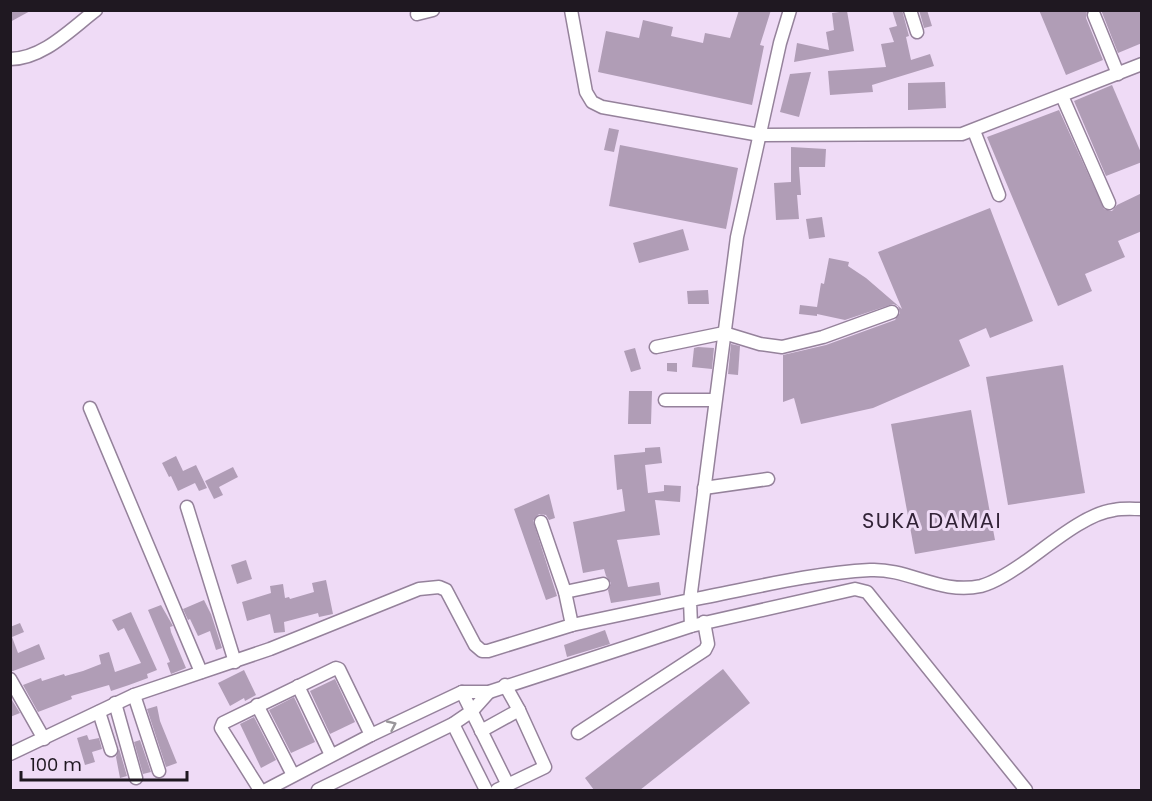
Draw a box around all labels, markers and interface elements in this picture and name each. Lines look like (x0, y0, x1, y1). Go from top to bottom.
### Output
district label: SUKA DAMAI (862, 506, 1002, 535)
one-way arrow (385, 720, 396, 732)
scale bar (21, 744, 188, 782)
text: 100 m (30, 752, 82, 777)

